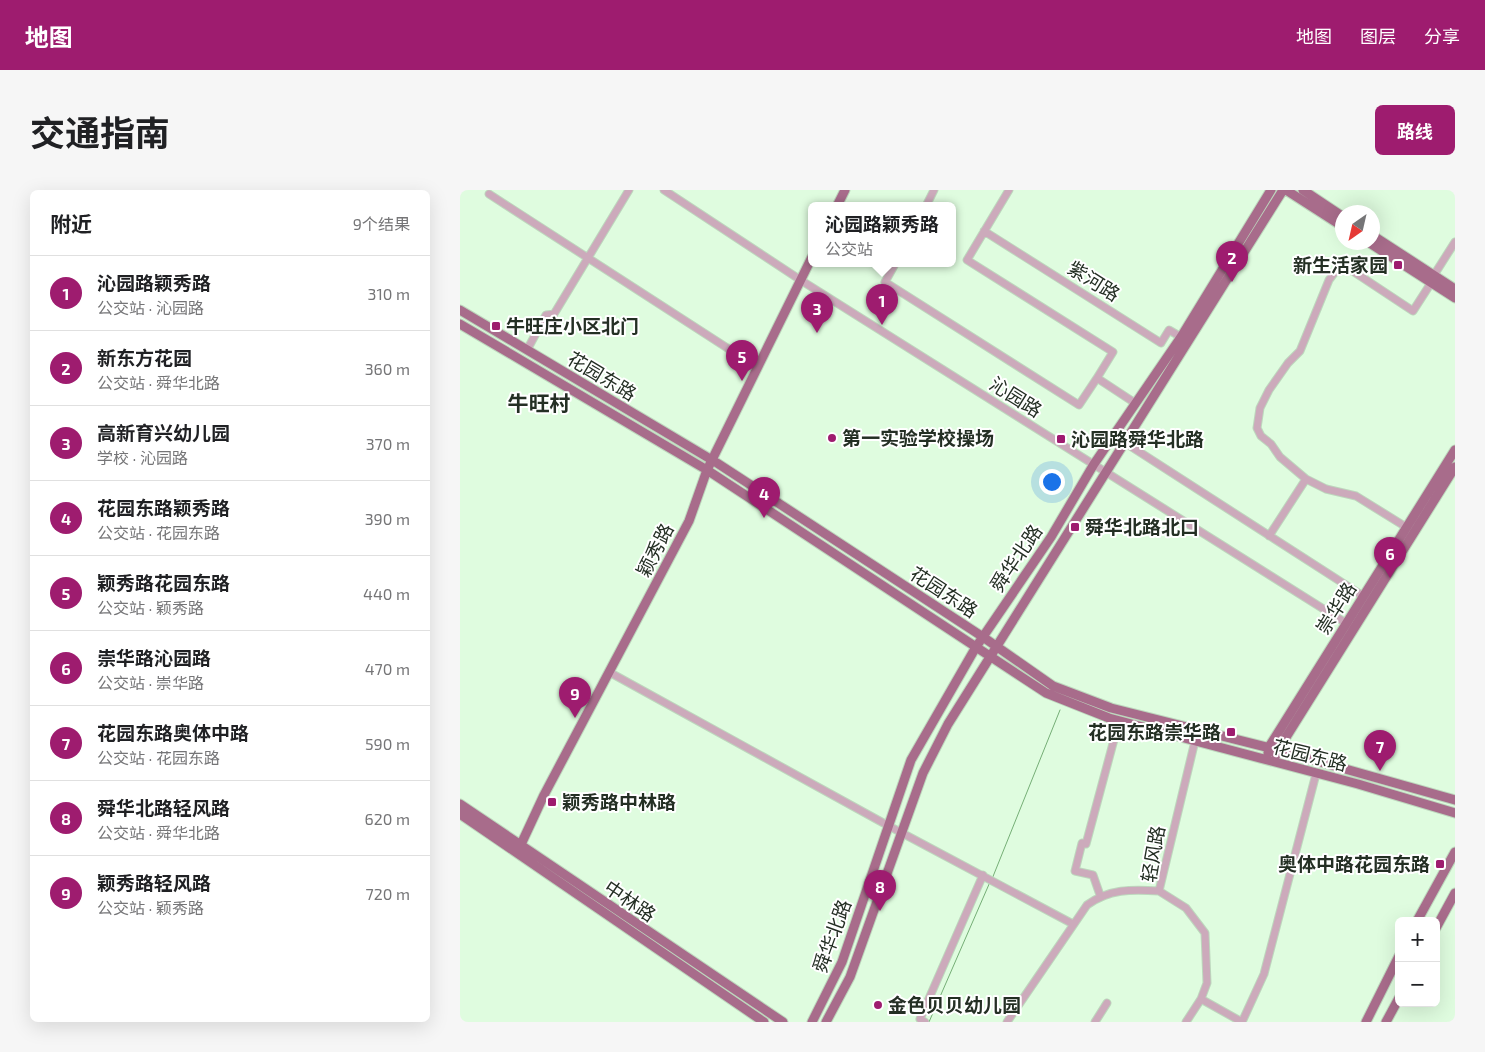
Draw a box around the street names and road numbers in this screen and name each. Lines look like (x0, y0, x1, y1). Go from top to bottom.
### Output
street label: 紫河路 (1064, 256, 1125, 305)
street label: 花园东路 (564, 346, 641, 405)
street label: 沁园路 (986, 372, 1047, 421)
street label: 颖秀路 (631, 519, 678, 580)
street label: 舜华北路 (985, 520, 1046, 596)
street label: 花园东路 (906, 561, 982, 622)
street label: 崇华路 (1311, 577, 1360, 638)
street label: 花园东路 (1270, 734, 1350, 775)
street label: 轻风路 (1136, 824, 1169, 884)
street label: 中林路 (600, 875, 660, 926)
street label: 舜华北路 (808, 896, 855, 975)

